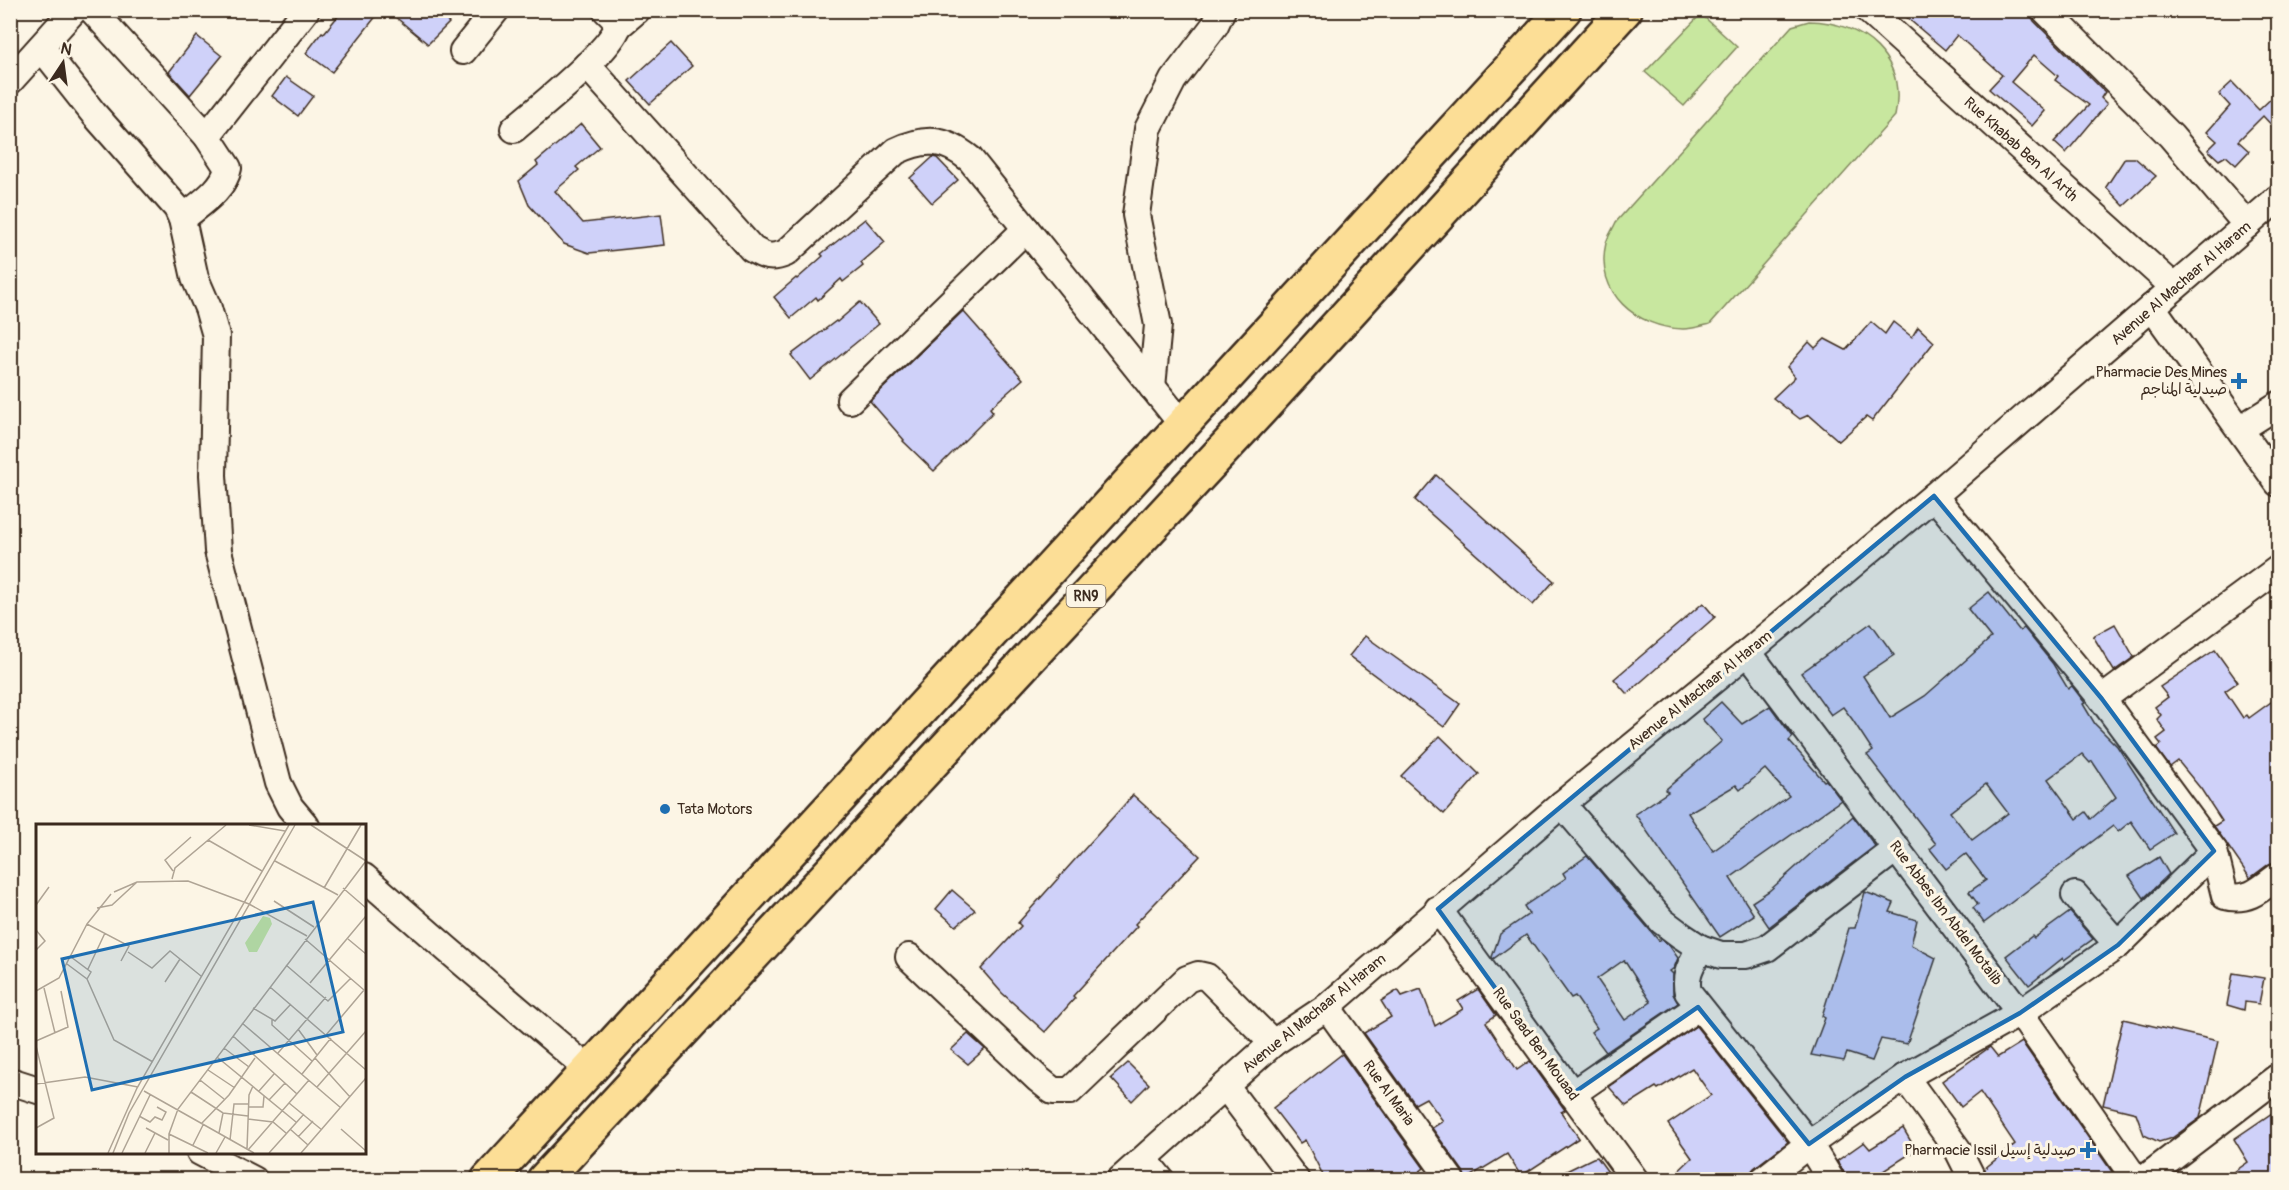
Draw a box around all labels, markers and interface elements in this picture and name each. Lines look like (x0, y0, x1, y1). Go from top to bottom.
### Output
north arrow (33, 33, 93, 93)
text: N (59, 38, 74, 60)
street label: Rue Khabab Ben Al Arth (1960, 93, 2082, 206)
street label: Avenue Al Machaar Al Haram (2107, 217, 2255, 349)
place label: Pharmacie Des Mines صيدلية المناجم (2095, 363, 2227, 400)
marker: Pharmacie Des Mines صيدلية المناجم (2232, 374, 2246, 388)
road number: RN9 (1066, 585, 1106, 607)
street label: Avenue Al Machaar Al Haram (1625, 626, 1776, 754)
place label: Tata Motors (677, 800, 753, 819)
marker: Tata Motors (658, 802, 672, 816)
inset map (36, 824, 366, 1154)
street label: Rue Abbes Ibn Abdel Motalib (1885, 837, 2006, 989)
street label: Avenue Al Machaar Al Haram (1239, 949, 1390, 1077)
street label: Rue Saad Ben Mouaad (1488, 984, 1583, 1105)
street label: Rue Al Maria (1359, 1057, 1419, 1130)
place label: Pharmacie Issil صيدلية إسيل (1904, 1141, 2076, 1160)
marker: Pharmacie Issil صيدلية إسيل (2081, 1143, 2095, 1157)

